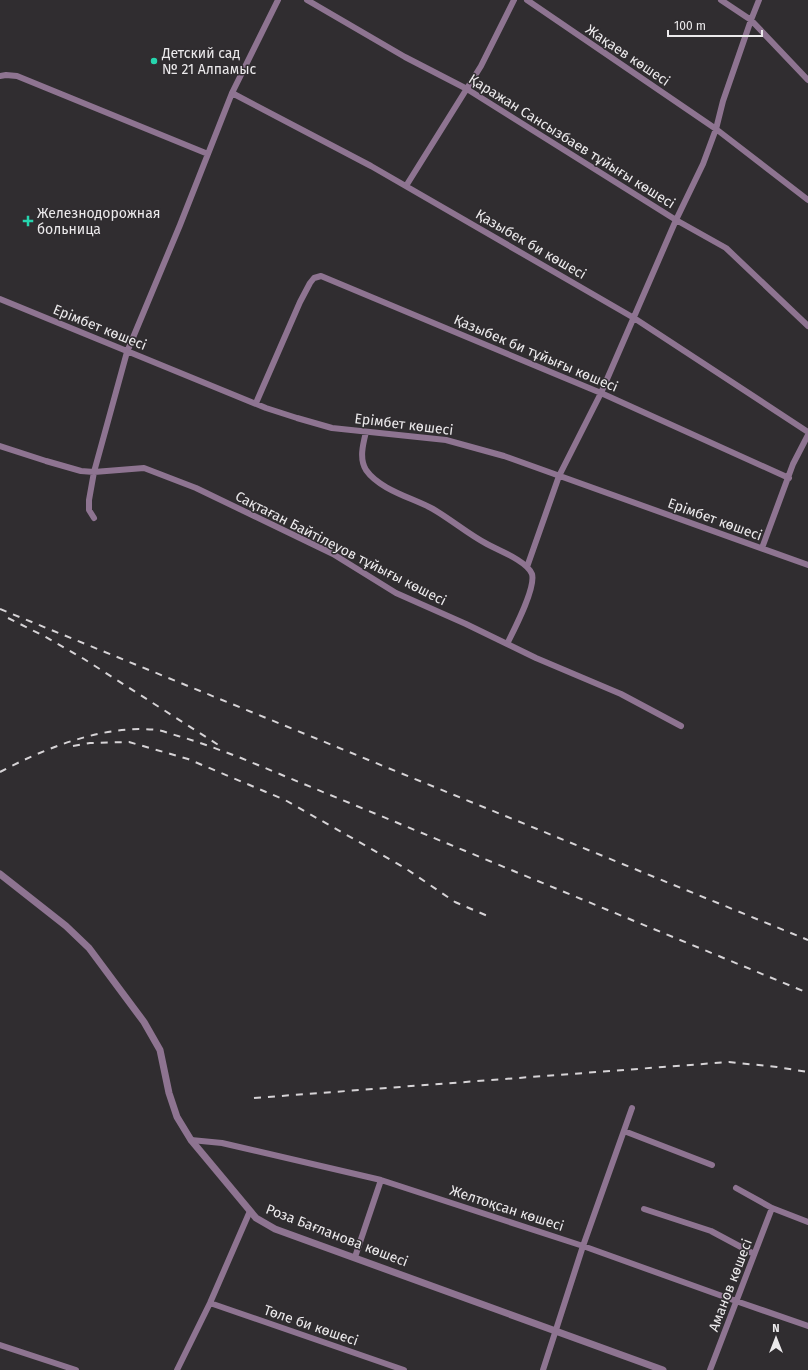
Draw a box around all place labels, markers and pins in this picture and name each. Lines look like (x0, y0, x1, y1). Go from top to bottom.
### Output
place label: Детский сад № 21 Алпамыс (161, 45, 256, 78)
marker: Детский сад № 21 Алпамыс (149, 56, 159, 66)
place label: Железнодорожная больница (37, 205, 161, 238)
marker: Железнодорожная больница (22, 215, 34, 227)

